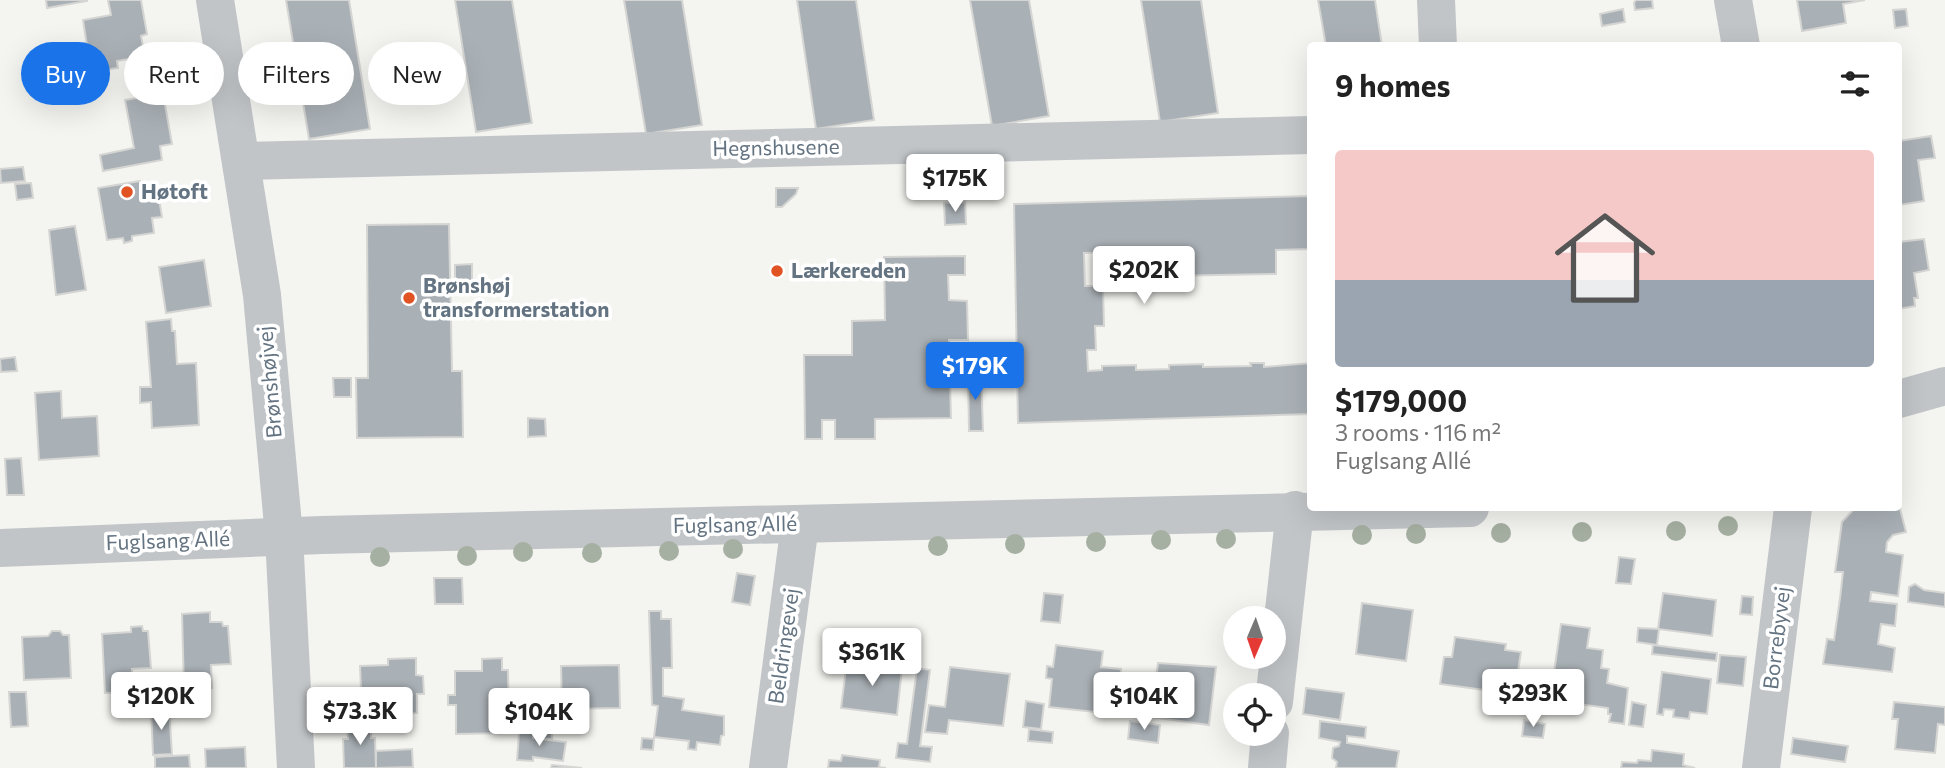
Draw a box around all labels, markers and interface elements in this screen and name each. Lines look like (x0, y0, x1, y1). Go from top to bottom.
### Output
chip: Buy (21, 42, 110, 105)
chip: Rent (124, 42, 224, 105)
chip: Filters (238, 42, 354, 105)
chip: New (368, 42, 466, 105)
icon: filters (1836, 65, 1874, 103)
text: 9 homes (1335, 66, 1450, 103)
street label: Hegnshusene (712, 133, 840, 160)
pin: $175K (906, 154, 1004, 214)
text: $175K (922, 163, 988, 191)
place label: Høtoft (141, 178, 208, 203)
marker: Høtoft (119, 184, 135, 200)
icon: home (1542, 195, 1668, 321)
pin: $202K (1095, 246, 1193, 306)
text: $202K (1109, 255, 1179, 283)
place label: Lærkereden (791, 257, 906, 282)
marker: Lærkereden (769, 263, 785, 279)
place label: Brønshøj transformerstation (423, 272, 609, 321)
marker: Brønshøj transformerstation (401, 290, 417, 306)
street label: Brønshøjvej (251, 325, 286, 439)
pin: $179K (926, 342, 1024, 402)
text: $179K (942, 351, 1008, 379)
text: $179,000 (1335, 381, 1467, 418)
text: 3 rooms · 116 m² (1335, 418, 1501, 446)
text: Fuglsang Allé (1335, 446, 1471, 474)
street label: Fuglsang Allé (673, 510, 797, 537)
street label: Fuglsang Allé (105, 525, 231, 554)
street label: Borrebyvej (1757, 585, 1794, 691)
street label: Beldringevej (762, 586, 803, 705)
north arrow (1223, 606, 1286, 668)
map controls (1223, 606, 1286, 746)
pin: $361K (823, 628, 921, 688)
text: $361K (838, 637, 906, 665)
pin: $293K (1484, 670, 1582, 729)
pin: $120K (112, 672, 210, 732)
pin: $104K (1095, 672, 1193, 732)
text: $293K (1498, 678, 1568, 706)
text: $120K (127, 681, 195, 709)
text: $104K (1109, 681, 1179, 709)
button: locate (1223, 683, 1286, 746)
pin: $73.3K (303, 688, 417, 747)
pin: $104K (490, 688, 588, 748)
text: $73.3K (323, 696, 397, 724)
text: $104K (504, 697, 574, 725)

